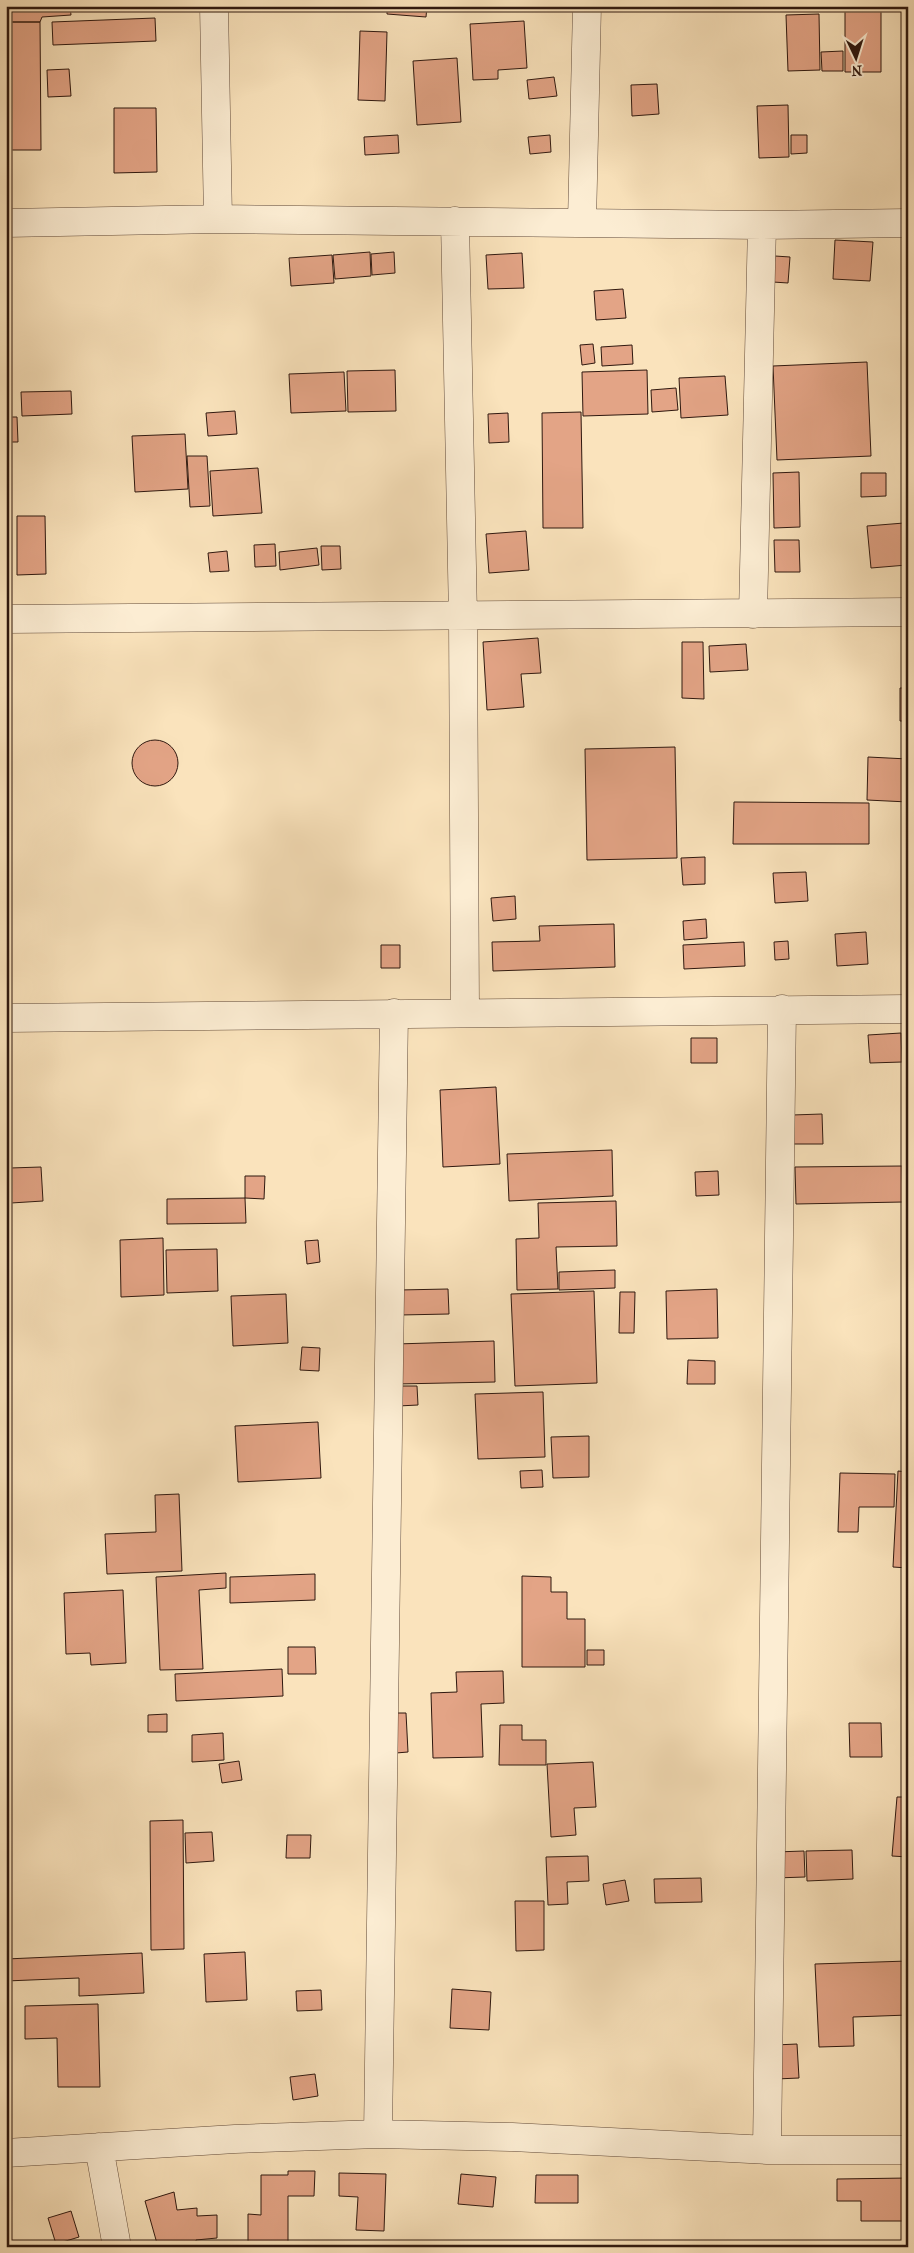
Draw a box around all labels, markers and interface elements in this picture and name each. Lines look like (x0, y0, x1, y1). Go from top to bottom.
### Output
north arrow (832, 32, 882, 82)
text: N (851, 62, 863, 79)

